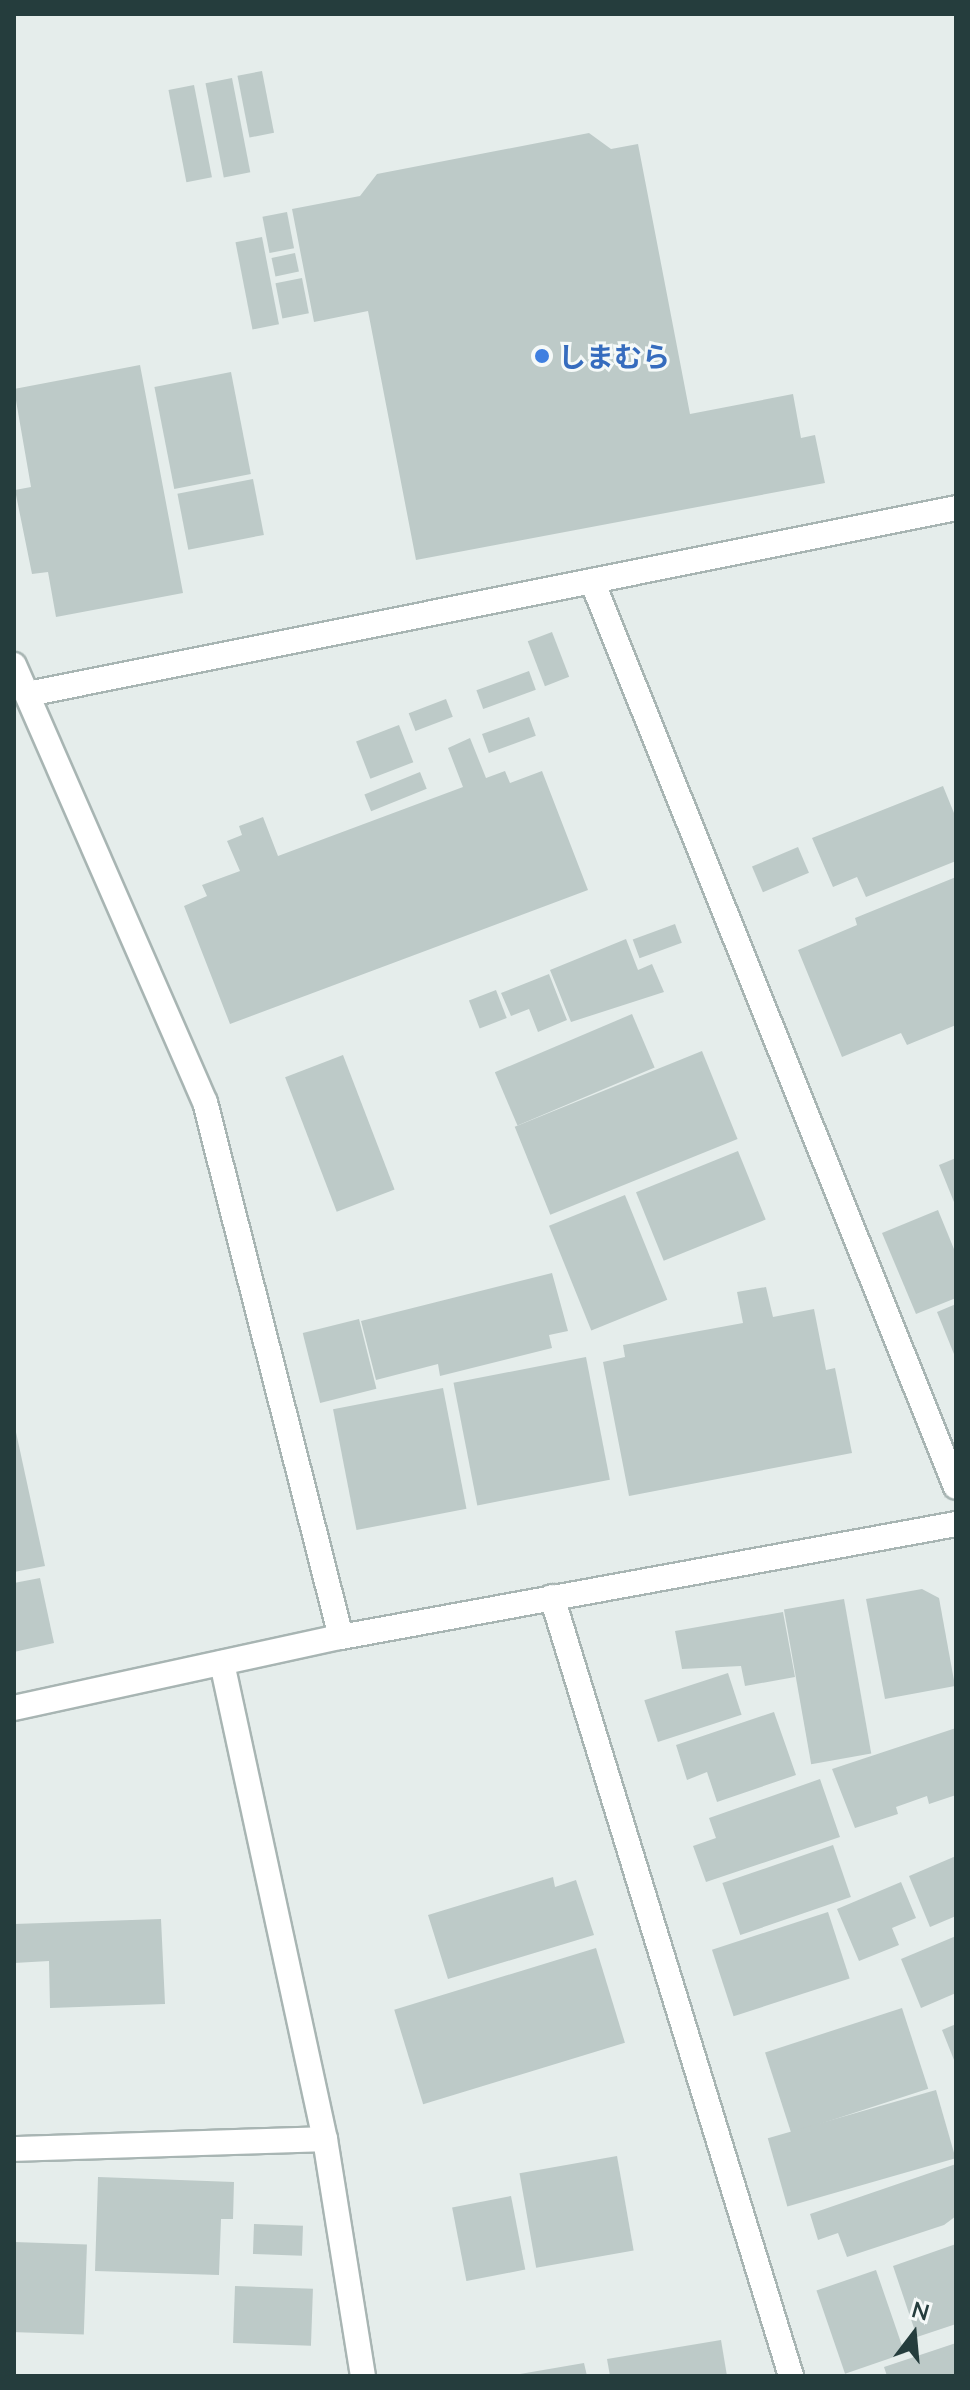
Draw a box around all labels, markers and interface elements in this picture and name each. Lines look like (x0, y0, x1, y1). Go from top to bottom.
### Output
place label: しまむら (558, 339, 670, 373)
marker: しまむら (533, 347, 551, 365)
north arrow (874, 2294, 954, 2374)
text: N (909, 2295, 933, 2326)

